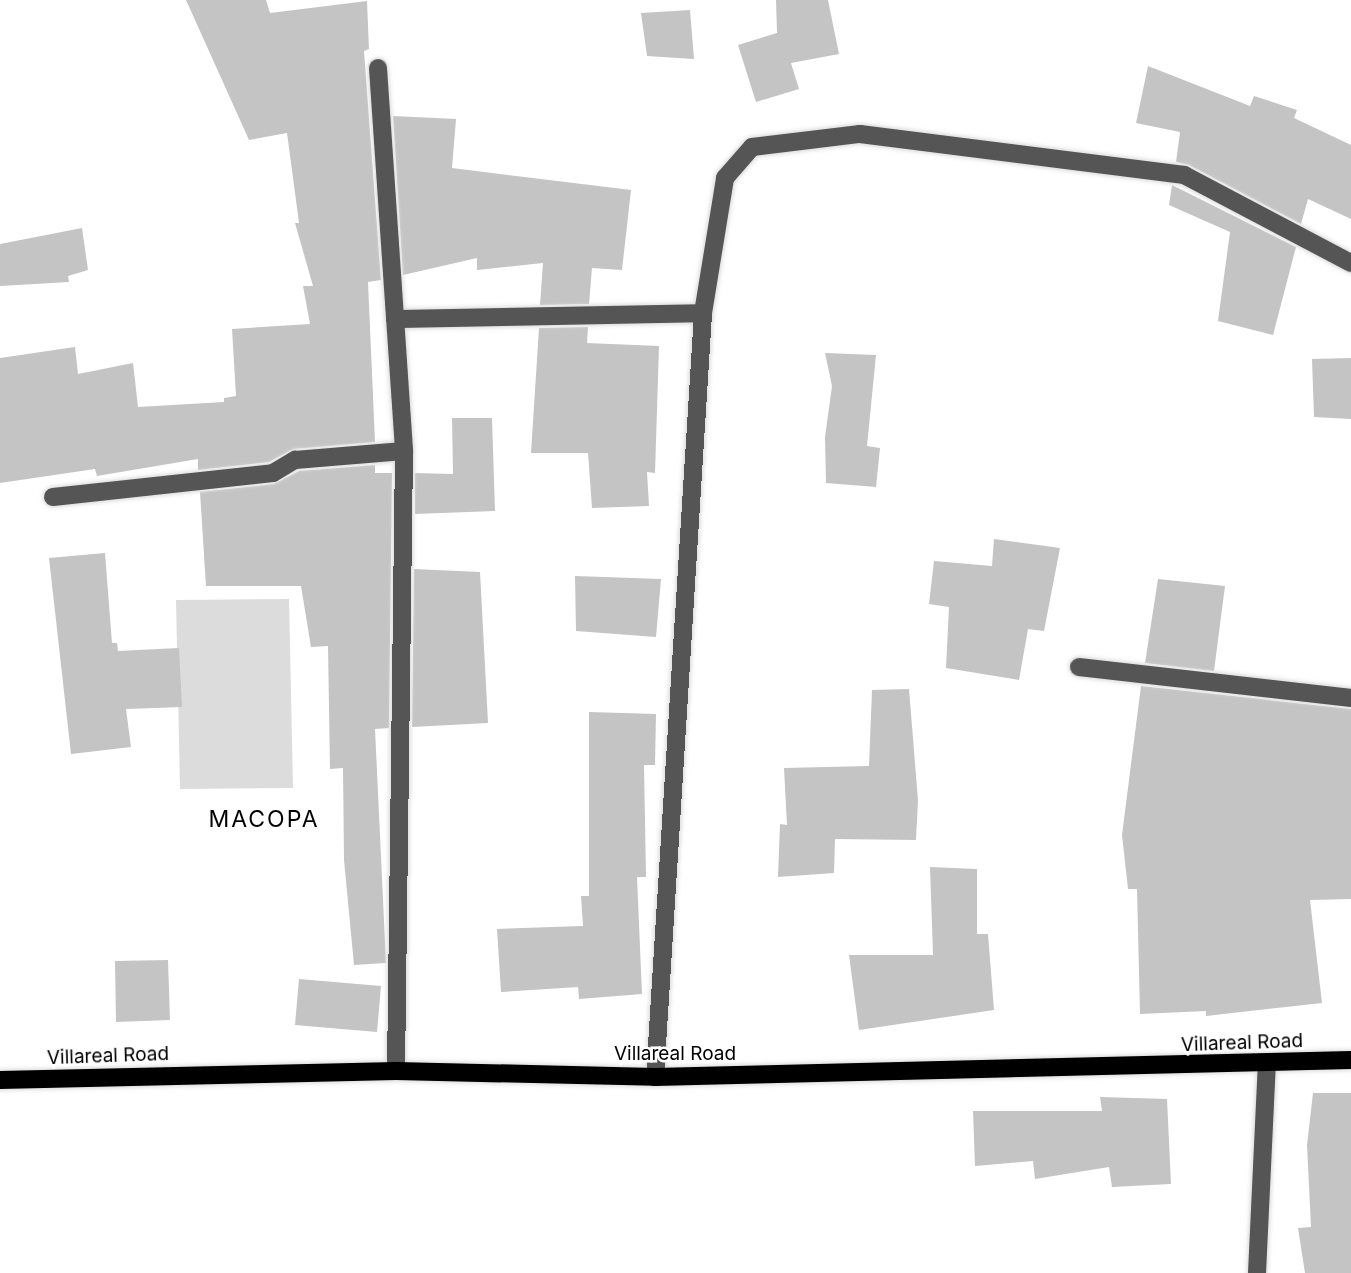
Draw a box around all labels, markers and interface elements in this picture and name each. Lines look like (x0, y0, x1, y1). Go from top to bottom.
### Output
district label: MACOPA (209, 805, 319, 833)
street label: Villareal Road (1181, 1029, 1303, 1057)
street label: Villareal Road (47, 1042, 169, 1070)
street label: Villareal Road (614, 1043, 736, 1065)

